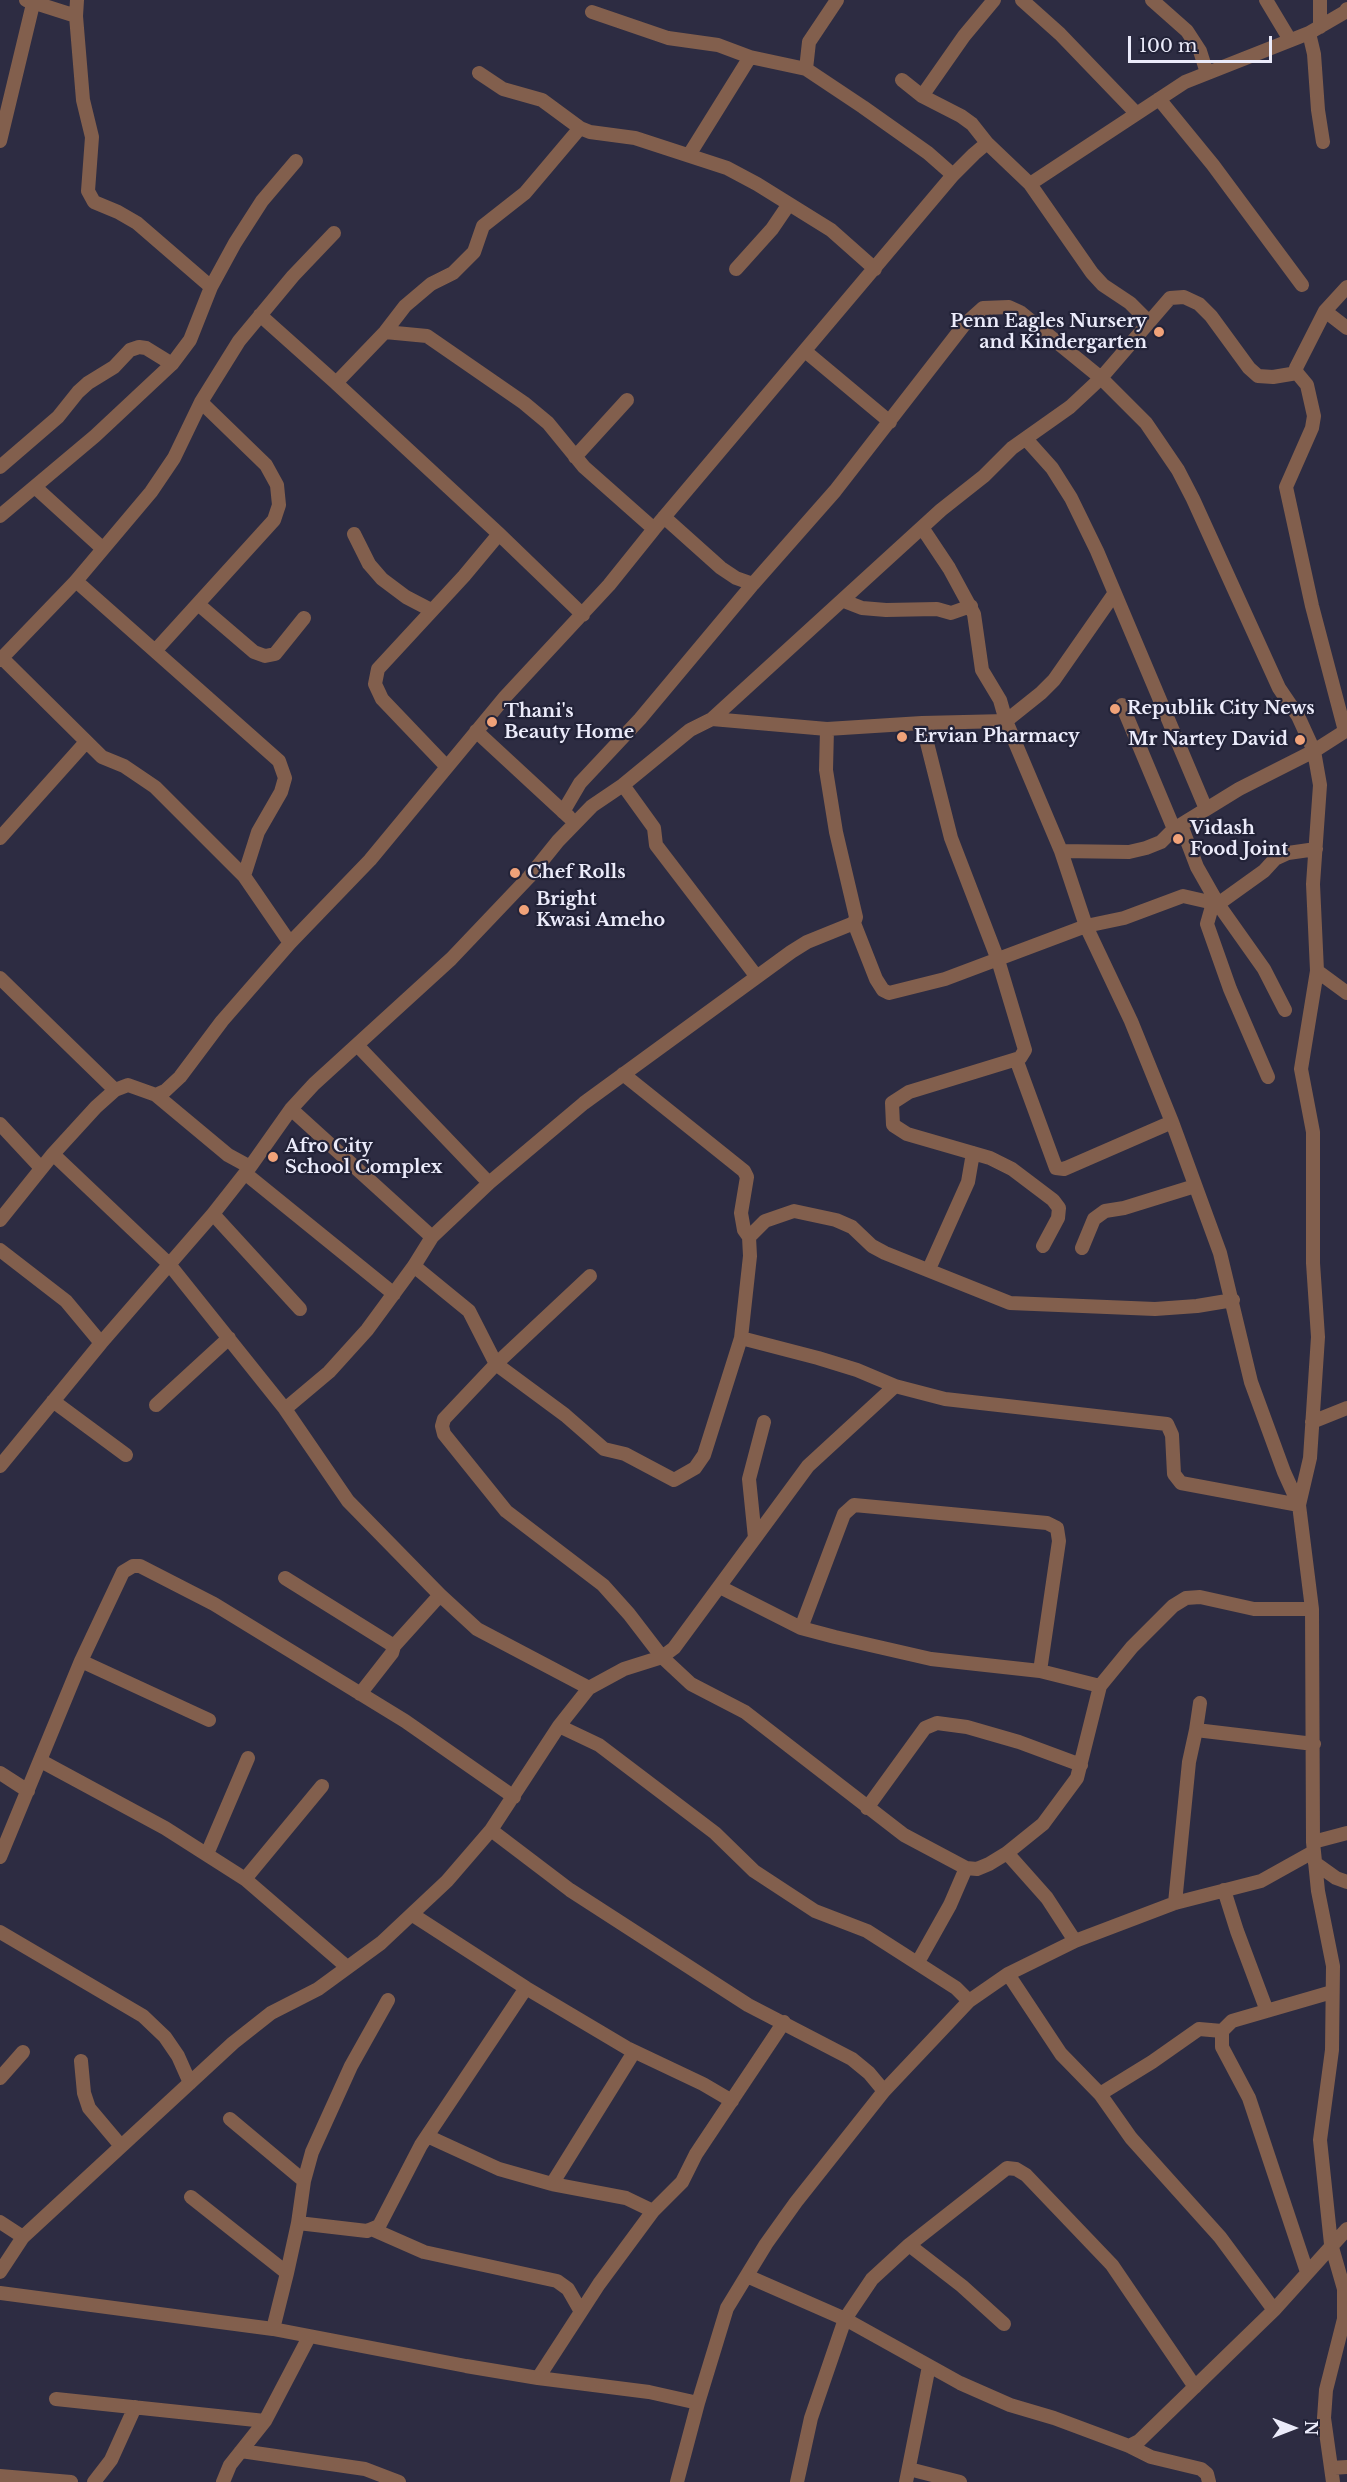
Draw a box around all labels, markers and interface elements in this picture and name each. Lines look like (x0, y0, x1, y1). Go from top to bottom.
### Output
scale bar (1131, 24, 1275, 62)
text: 100 m (1139, 35, 1197, 57)
place label: Penn Eagles Nursery and Kindergarten (950, 311, 1147, 354)
marker: Penn Eagles Nursery and Kindergarten (1152, 325, 1166, 339)
place label: Republik City News (1127, 698, 1315, 720)
place label: Thani's Beauty Home (504, 701, 634, 744)
marker: Republik City News (1108, 702, 1122, 716)
marker: Thani's Beauty Home (485, 715, 499, 729)
place label: Ervian Pharmacy (914, 726, 1080, 748)
place label: Mr Nartey David (1128, 729, 1288, 751)
marker: Ervian Pharmacy (895, 730, 909, 744)
marker: Mr Nartey David (1293, 733, 1307, 747)
place label: Vidash Food Joint (1190, 818, 1288, 860)
marker: Vidash Food Joint (1171, 832, 1185, 846)
place label: Chef Rolls (527, 862, 626, 884)
marker: Chef Rolls (508, 866, 522, 880)
place label: Bright Kwasi Ameho (536, 889, 665, 932)
marker: Bright Kwasi Ameho (517, 903, 531, 917)
place label: Afro City School Complex (285, 1136, 442, 1178)
marker: Afro City School Complex (266, 1150, 280, 1164)
north arrow (1263, 2398, 1323, 2458)
text: N (1301, 2420, 1321, 2436)

